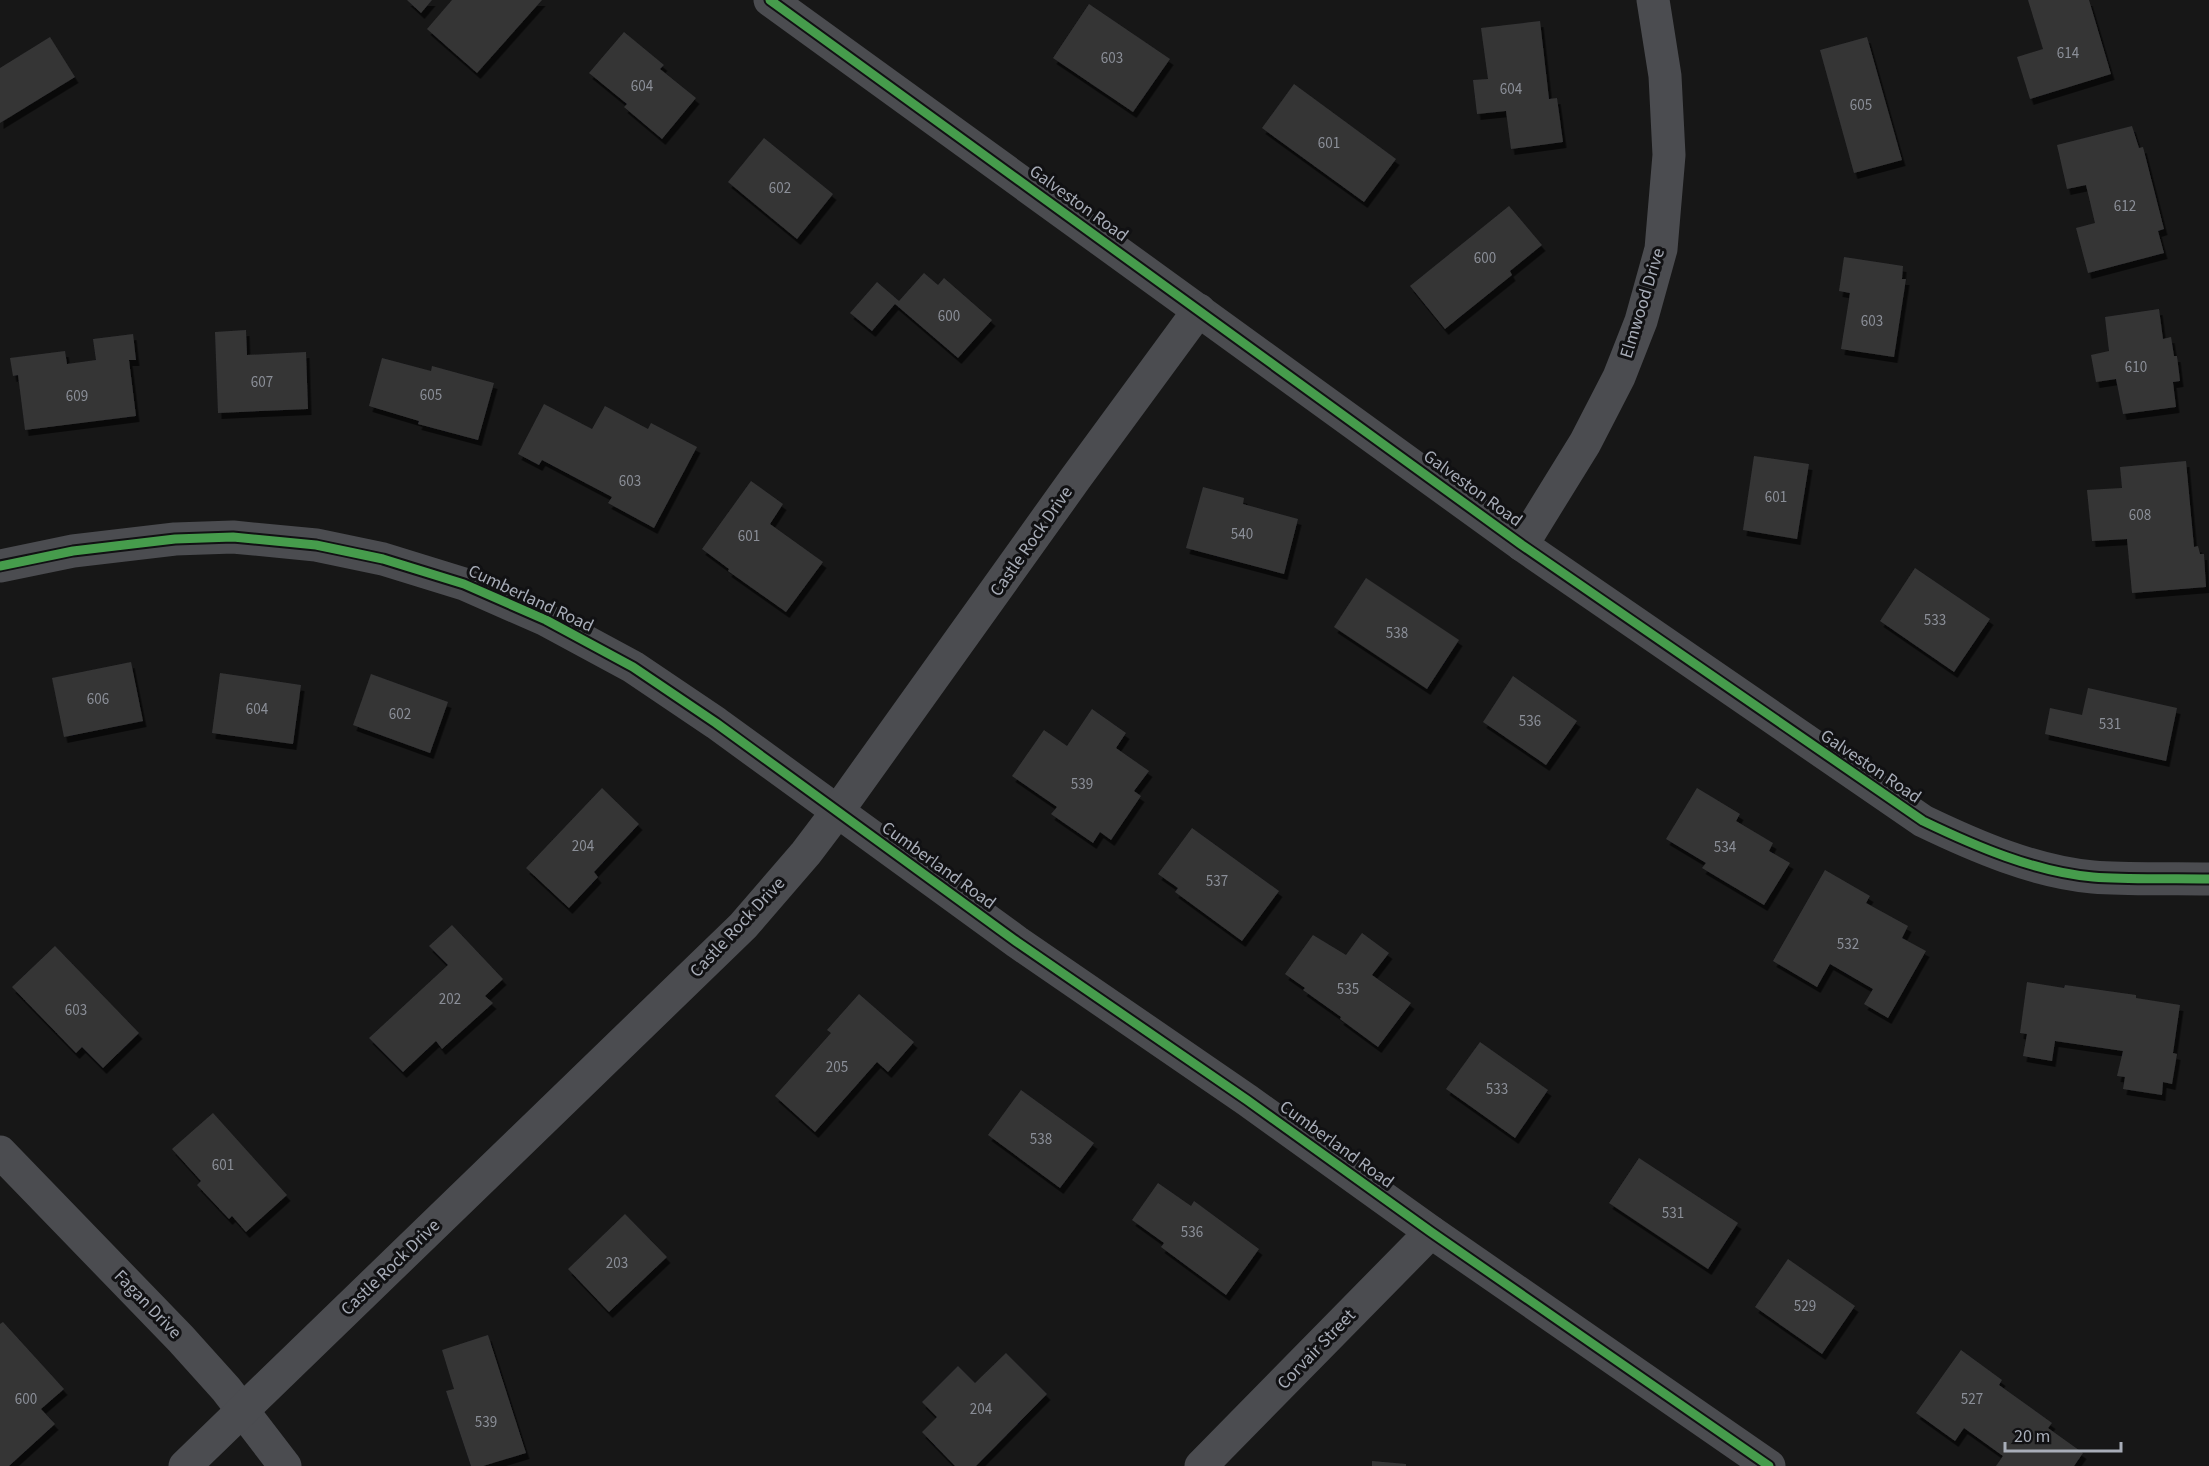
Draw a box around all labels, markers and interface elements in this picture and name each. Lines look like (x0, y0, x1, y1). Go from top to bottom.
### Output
house number: 614 (2057, 43, 2080, 64)
house number: 603 (1101, 48, 1123, 69)
house number: 604 (631, 76, 654, 97)
house number: 604 (1500, 79, 1523, 100)
house number: 605 (1850, 95, 1872, 116)
house number: 601 (1318, 133, 1340, 154)
street label: Galveston Road (1024, 159, 1133, 248)
house number: 602 (769, 178, 791, 199)
house number: 612 (2114, 196, 2136, 217)
street label: Elmwood Drive (1614, 245, 1671, 361)
house number: 600 (1474, 248, 1496, 269)
house number: 600 (938, 306, 960, 327)
house number: 603 (1861, 311, 1883, 332)
house number: 610 (2125, 357, 2147, 378)
house number: 607 (251, 372, 273, 393)
house number: 605 (420, 385, 442, 406)
house number: 609 (66, 386, 88, 407)
street label: Galveston Road (1418, 444, 1527, 533)
house number: 603 (619, 471, 641, 492)
street label: Castle Rock Drive (984, 481, 1079, 601)
house number: 601 (1765, 487, 1787, 508)
house number: 608 (2129, 505, 2151, 526)
house number: 540 (1231, 524, 1253, 545)
house number: 601 (738, 526, 760, 547)
street label: Cumberland Road (464, 558, 598, 638)
house number: 533 (1924, 610, 1946, 631)
house number: 538 (1386, 623, 1408, 644)
house number: 606 (87, 689, 109, 710)
house number: 604 (246, 699, 269, 720)
house number: 602 (389, 704, 411, 725)
house number: 536 (1519, 711, 1541, 732)
house number: 531 (2099, 714, 2121, 735)
street label: Galveston Road (1815, 723, 1926, 809)
house number: 539 (1071, 774, 1093, 795)
street label: Cumberland Road (876, 815, 1001, 915)
house number: 204 (572, 836, 595, 857)
house number: 534 (1714, 837, 1737, 858)
street label: Castle Rock Drive (684, 871, 791, 983)
house number: 537 (1206, 871, 1228, 892)
house number: 532 (1837, 934, 1859, 955)
house number: 535 (1337, 979, 1359, 1000)
house number: 202 (439, 989, 461, 1010)
house number: 603 (65, 1000, 87, 1021)
house number: 205 (826, 1057, 848, 1078)
house number: 533 (1486, 1079, 1508, 1100)
street label: Cumberland Road (1274, 1094, 1399, 1194)
house number: 538 (1030, 1129, 1052, 1150)
house number: 601 (212, 1155, 234, 1176)
house number: 531 (1662, 1203, 1684, 1224)
street label: Castle Rock Drive (335, 1213, 446, 1321)
house number: 536 (1181, 1222, 1203, 1243)
house number: 203 (606, 1253, 628, 1274)
street label: Fagan Drive (108, 1264, 187, 1345)
house number: 529 (1794, 1296, 1816, 1317)
street label: Corvair Street (1272, 1304, 1361, 1395)
house number: 600 (15, 1389, 37, 1410)
house number: 527 (1961, 1389, 1983, 1410)
house number: 204 (970, 1399, 993, 1420)
house number: 539 (475, 1412, 497, 1433)
scale bar (2005, 1415, 2120, 1453)
text: 20 m (2014, 1424, 2050, 1449)

